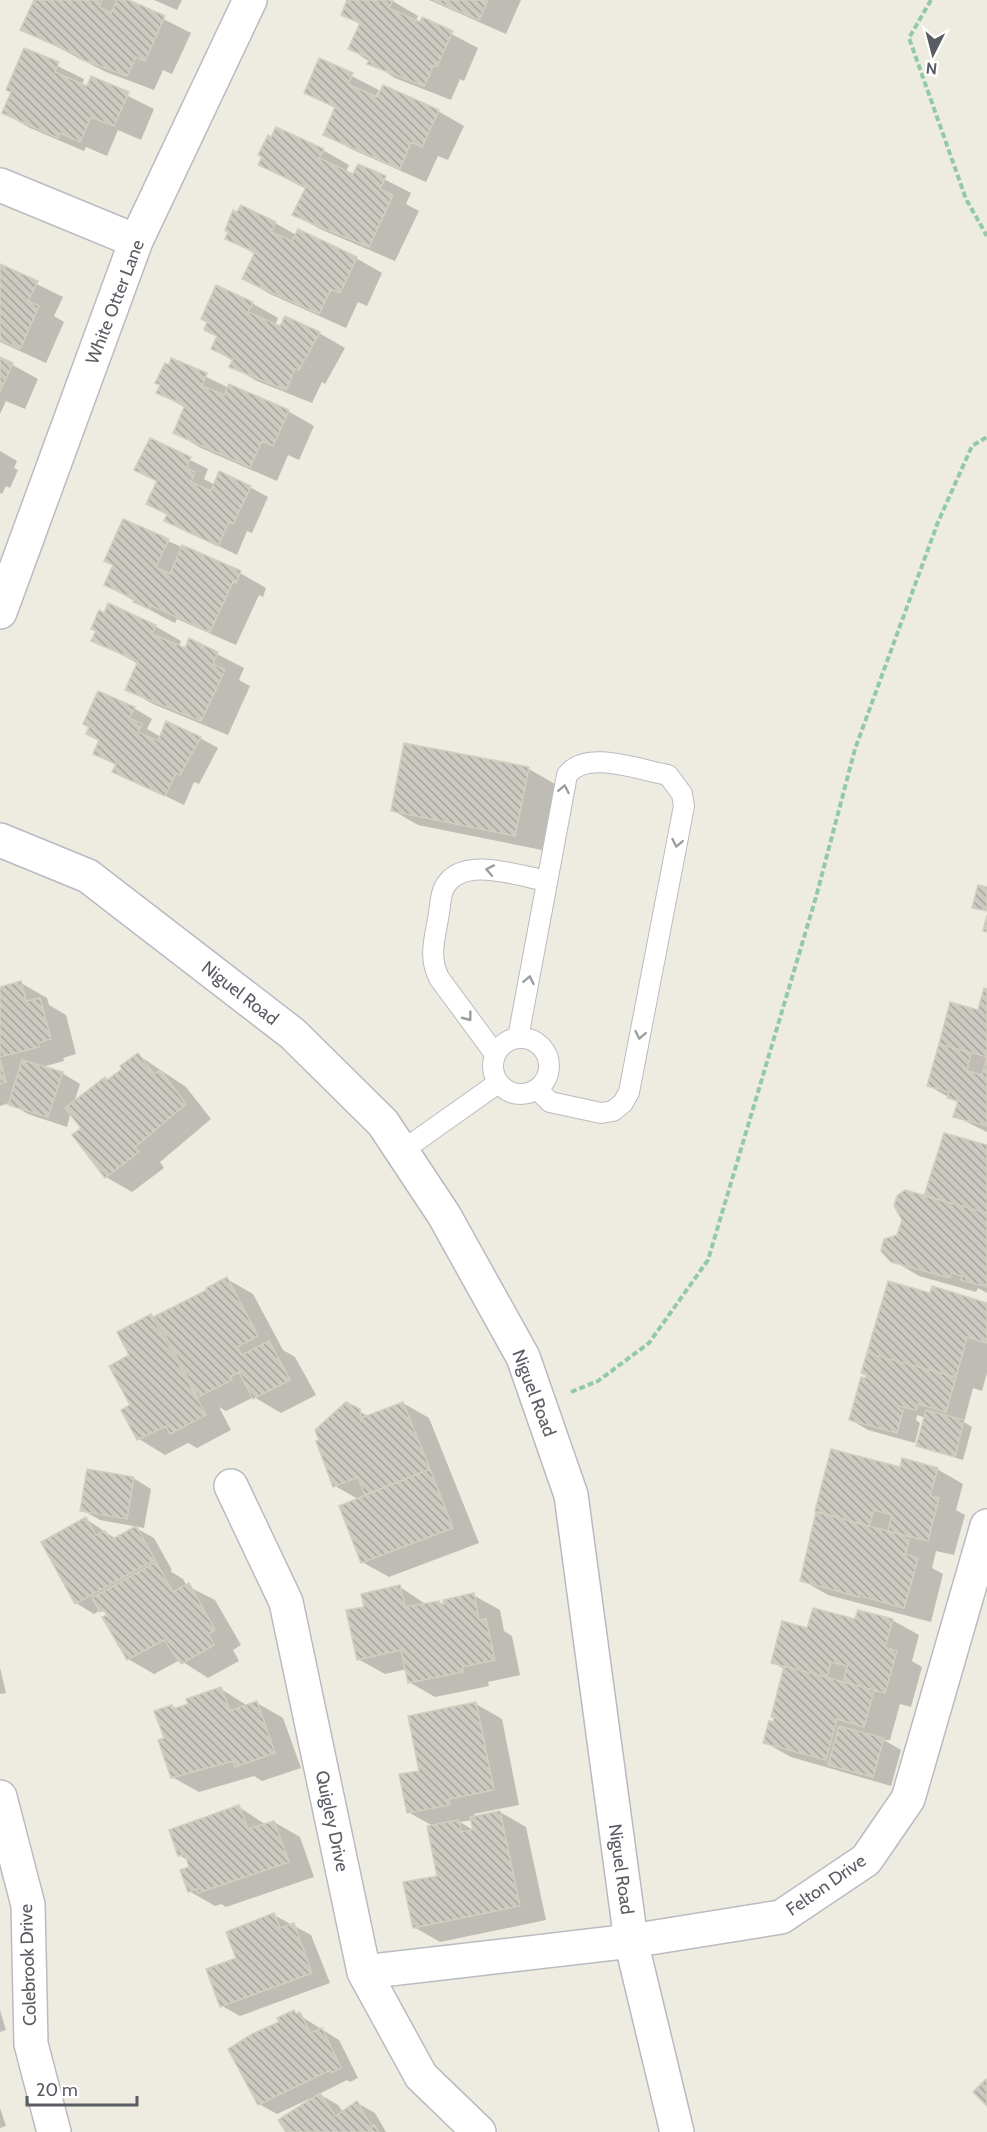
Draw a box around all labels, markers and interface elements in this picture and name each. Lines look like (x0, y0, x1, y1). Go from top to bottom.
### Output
north arrow (903, 24, 963, 84)
text: N (925, 58, 938, 78)
street label: White Otter Lane (81, 237, 149, 367)
one-way arrow (557, 784, 570, 794)
one-way arrow (671, 838, 684, 848)
one-way arrow (485, 864, 495, 877)
street label: Niguel Road (197, 956, 283, 1030)
one-way arrow (522, 976, 534, 985)
one-way arrow (461, 1011, 472, 1022)
one-way arrow (634, 1029, 647, 1039)
street label: Niguel Road (507, 1346, 561, 1440)
street label: Quigley Drive (311, 1768, 353, 1874)
street label: Niguel Road (604, 1822, 638, 1916)
street label: Felton Drive (782, 1849, 870, 1921)
street label: Colebrook Drive (15, 1904, 41, 2026)
scale bar (27, 2069, 136, 2107)
text: 20 m (36, 2079, 78, 2101)

